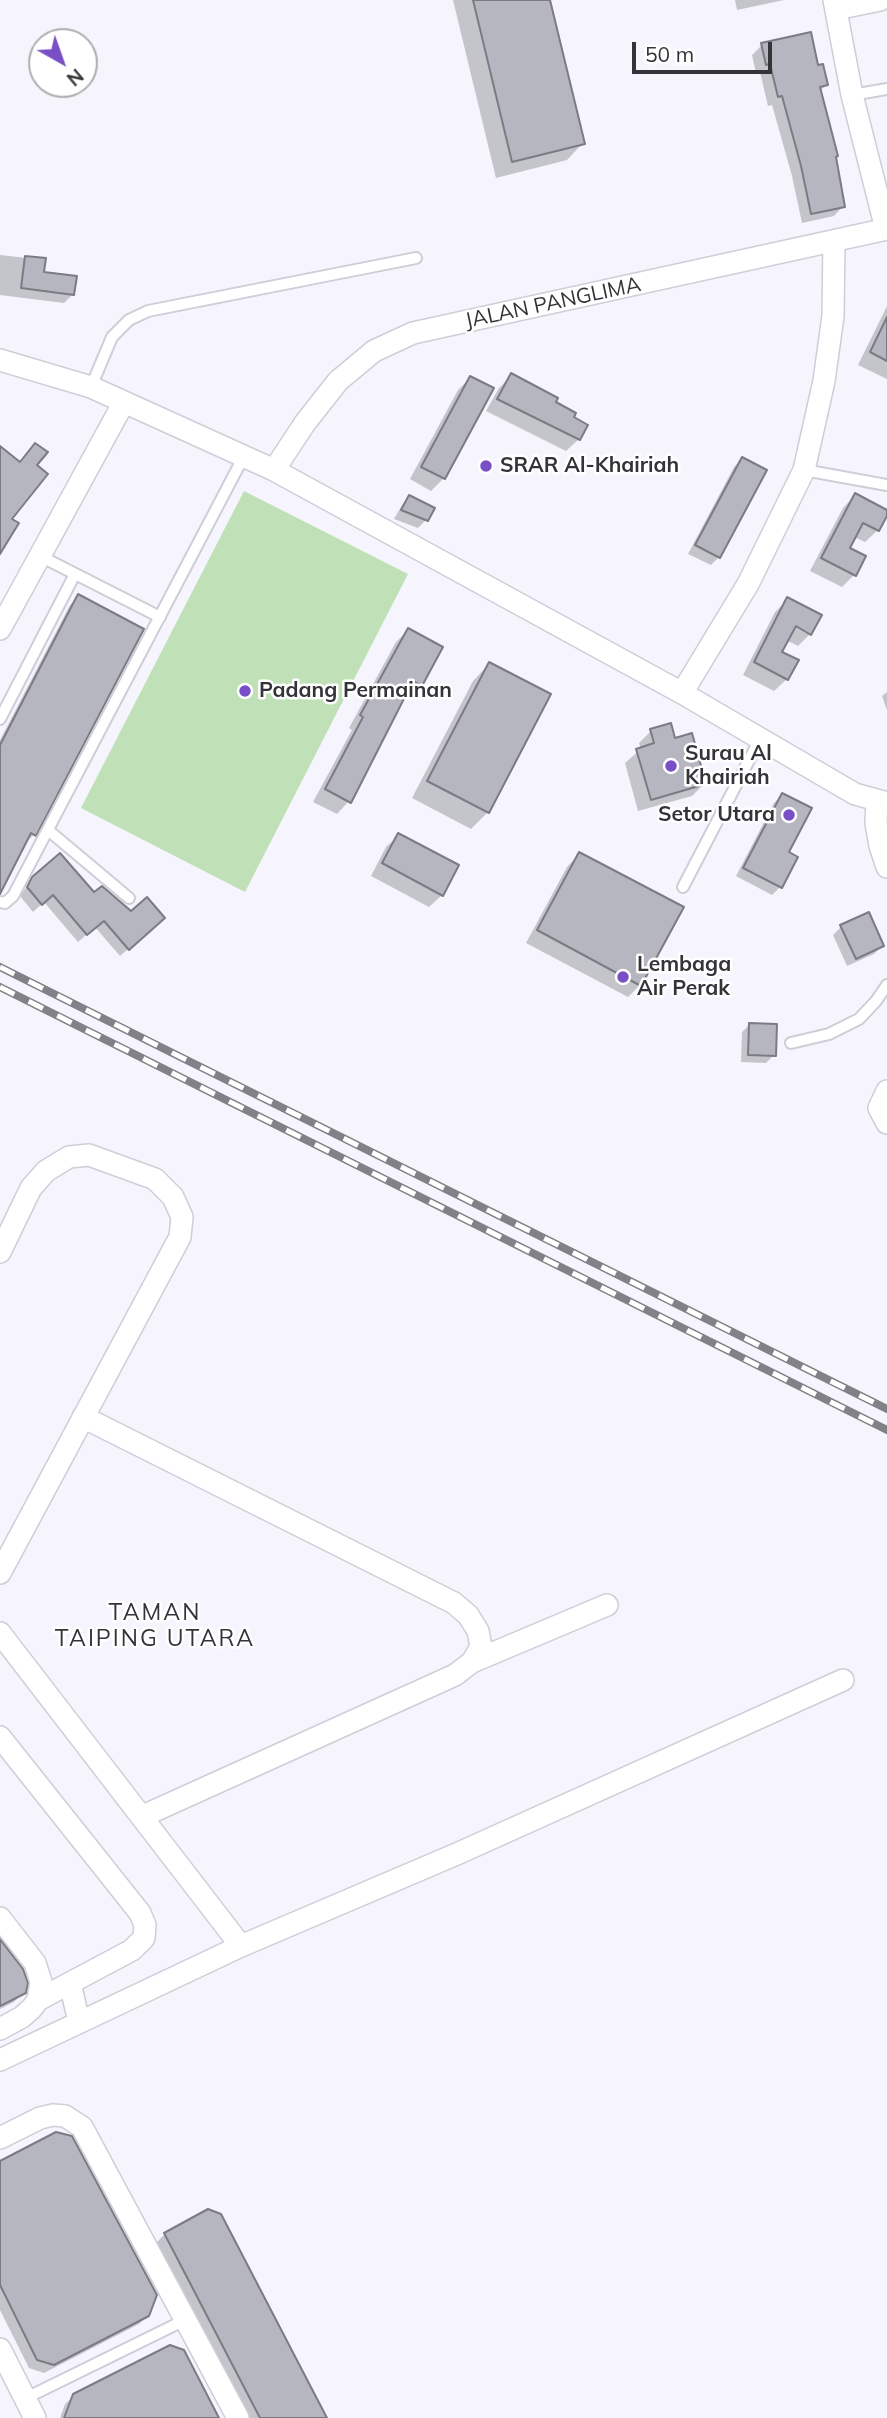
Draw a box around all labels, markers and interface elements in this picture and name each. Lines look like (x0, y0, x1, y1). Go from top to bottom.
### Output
north arrow (28, 28, 98, 98)
scale bar (635, 28, 775, 72)
text: 50 m (645, 41, 694, 67)
text: N (62, 64, 88, 91)
street label: JALAN PANGLIMA (463, 272, 643, 334)
place label: SRAR Al-Khairiah (500, 453, 679, 479)
marker: SRAR Al-Khairiah (478, 458, 494, 474)
place label: Padang Permainan (259, 678, 452, 704)
marker: Padang Permainan (237, 683, 253, 699)
place label: Surau Al Khairiah (685, 741, 772, 791)
marker: Surau Al Khairiah (663, 758, 679, 774)
place label: Setor Utara (658, 802, 775, 828)
marker: Setor Utara (781, 807, 797, 823)
place label: Lembaga Air Perak (637, 952, 731, 1002)
marker: Lembaga Air Perak (615, 969, 631, 985)
district label: TAMAN TAIPING UTARA (56, 1599, 254, 1653)

